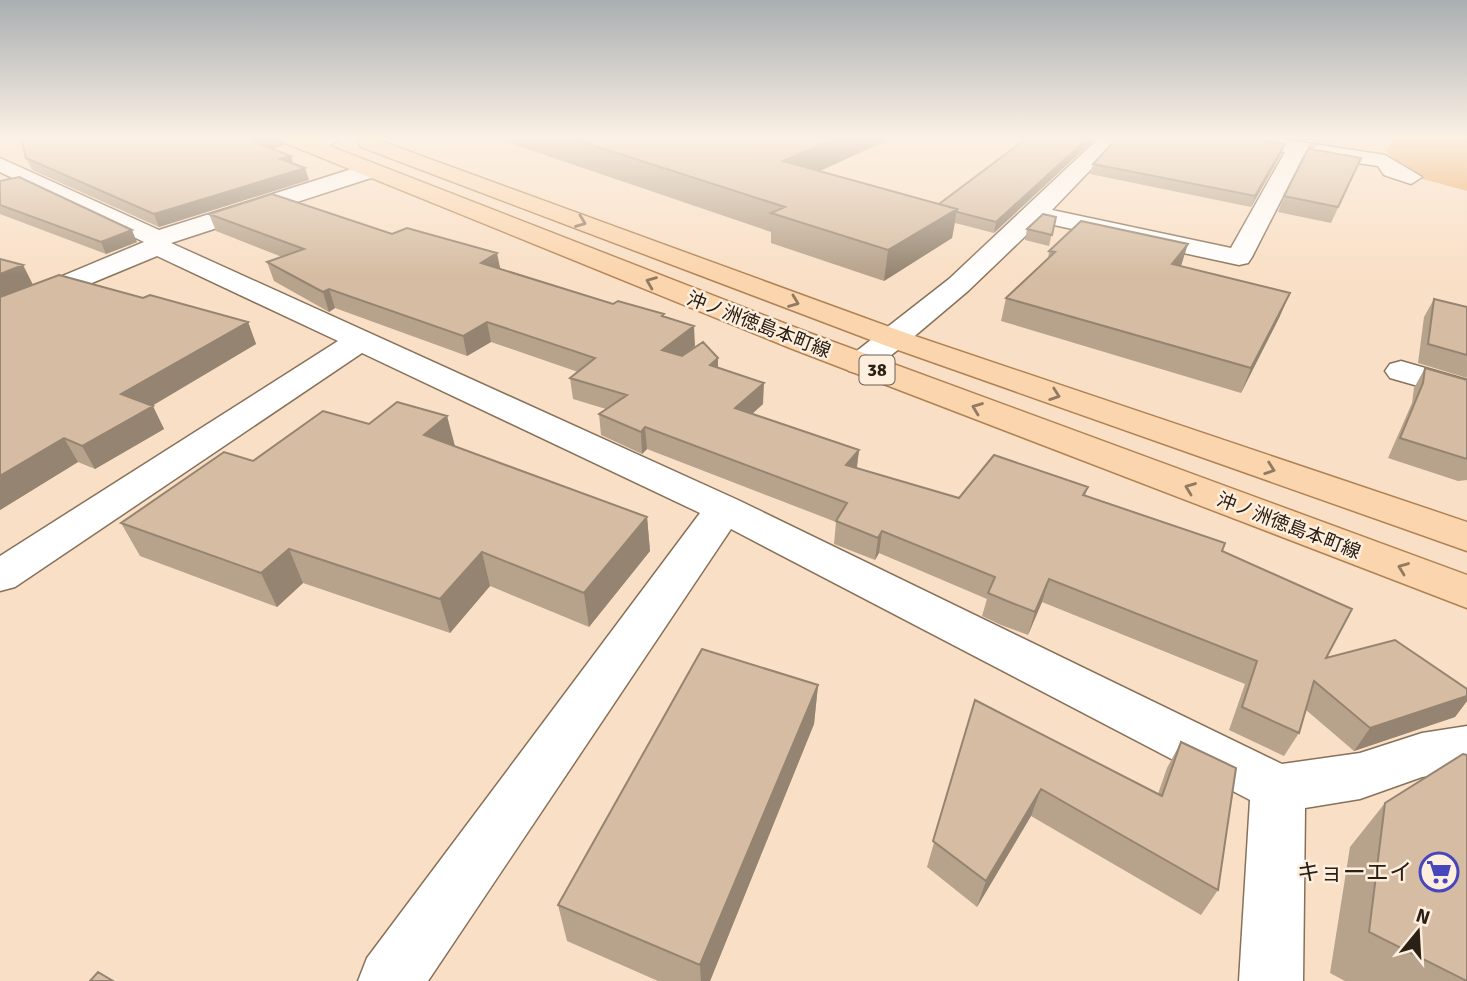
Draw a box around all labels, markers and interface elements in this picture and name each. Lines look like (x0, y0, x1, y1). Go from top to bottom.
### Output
one-way arrow (575, 214, 587, 228)
one-way arrow (645, 276, 657, 290)
street label: 沖ノ洲徳島本町線 (683, 286, 834, 363)
one-way arrow (788, 294, 800, 308)
road number: 38 (860, 356, 894, 384)
one-way arrow (1048, 387, 1060, 401)
one-way arrow (972, 402, 984, 416)
one-way arrow (1263, 461, 1275, 475)
one-way arrow (1185, 482, 1197, 496)
street label: 沖ノ洲徳島本町線 (1213, 487, 1364, 564)
one-way arrow (1398, 562, 1410, 576)
supermarket icon: キョーエイ (1418, 851, 1460, 893)
place label: キョーエイ (1297, 858, 1412, 887)
north arrow (1383, 897, 1453, 967)
text: N (1413, 903, 1433, 930)

